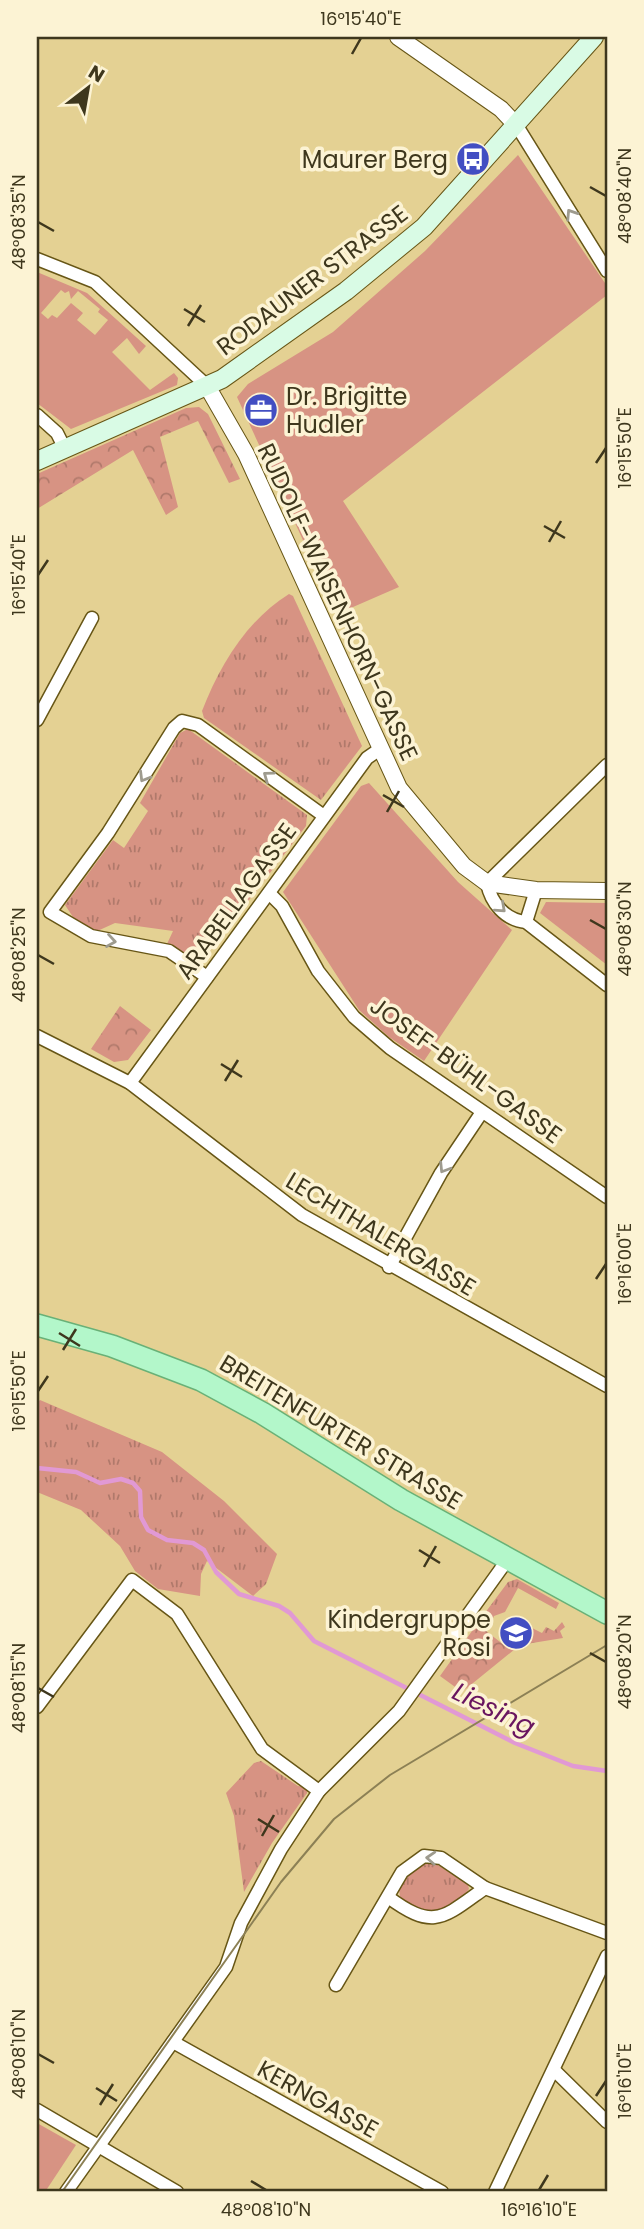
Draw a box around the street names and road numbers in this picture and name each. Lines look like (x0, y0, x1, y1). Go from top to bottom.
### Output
street label: RODAUNER STRASSE (210, 197, 414, 363)
street label: RUDOLF-WAISENHORN-GASSE (250, 438, 426, 766)
street label: ARABELLAGASSE (168, 816, 304, 986)
street label: JOSEF-BÜHL-GASSE (363, 989, 569, 1151)
street label: LECHTHALERGASSE (280, 1164, 482, 1304)
street label: BREITENFURTER STRASSE (214, 1346, 468, 1518)
street label: KERNGASSE (252, 2052, 384, 2146)

